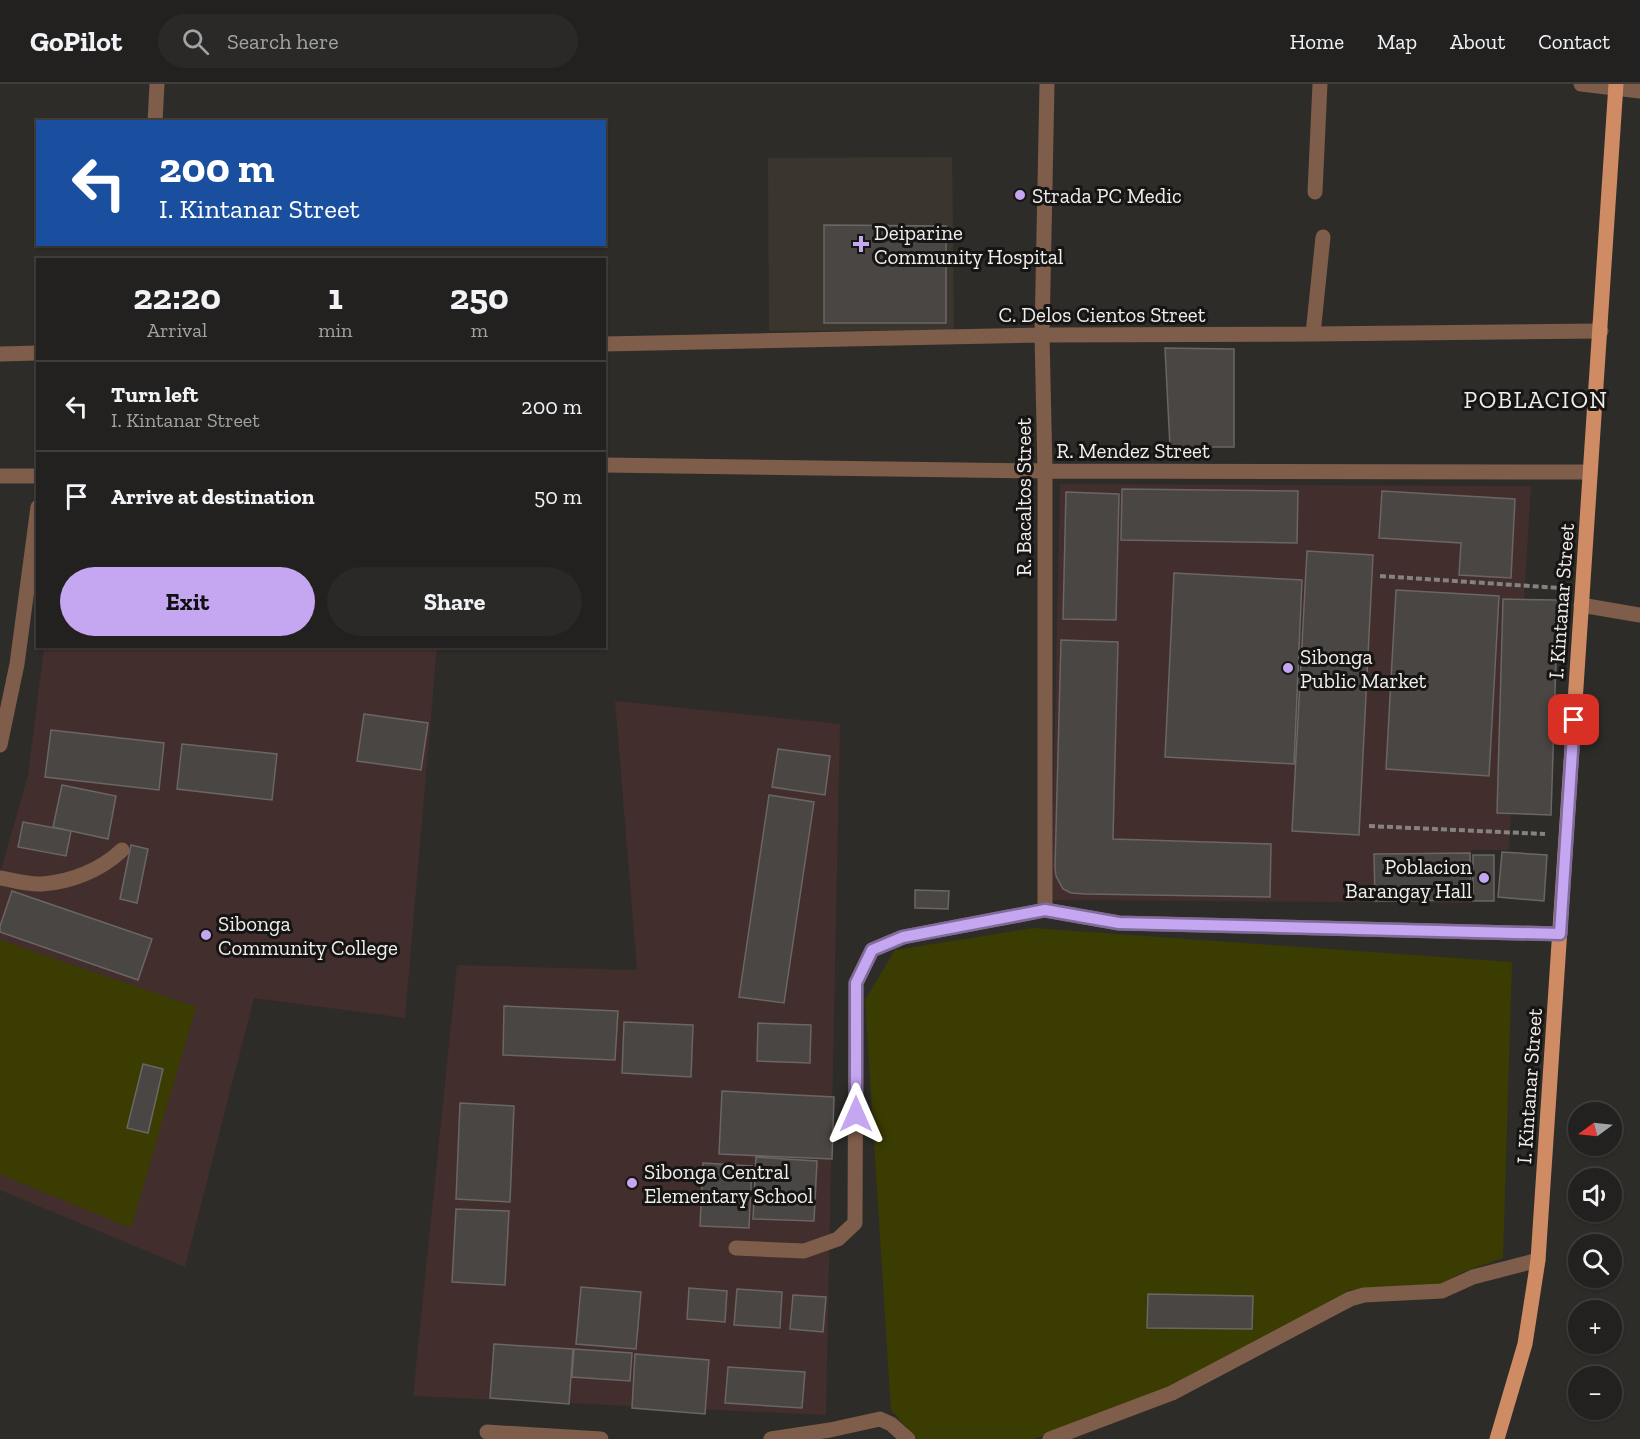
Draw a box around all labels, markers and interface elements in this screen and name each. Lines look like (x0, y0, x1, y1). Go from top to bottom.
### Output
search box (158, 14, 578, 68)
text: GoPilot (30, 25, 122, 58)
icon: search (179, 25, 212, 58)
text: Search here (227, 28, 338, 55)
text: Home (1290, 29, 1344, 54)
text: Map (1377, 29, 1417, 54)
text: About (1450, 29, 1505, 54)
text: Contact (1538, 29, 1610, 54)
text: 200 m (159, 142, 275, 193)
icon: left (60, 144, 138, 222)
place label: Strada PC Medic (1032, 183, 1182, 208)
marker: Strada PC Medic (1013, 188, 1027, 202)
text: I. Kintanar Street (159, 193, 360, 225)
place label: Deiparine Community Hospital (874, 220, 1064, 269)
marker: Deiparine Community Hospital (852, 235, 870, 253)
text: 22:20 (133, 275, 221, 318)
text: 1 (328, 275, 343, 318)
text: 250 (450, 275, 509, 318)
street label: C. Delos Cientos Street (999, 302, 1206, 327)
text: Arrival (147, 318, 207, 342)
text: min (318, 318, 353, 342)
text: m (471, 318, 488, 342)
text: Turn left (111, 381, 198, 408)
district label: POBLACION (1464, 385, 1608, 414)
icon: left (60, 390, 93, 423)
text: 200 m (521, 393, 582, 420)
text: I. Kintanar Street (111, 408, 260, 432)
street label: R. Bacaltos Street (1011, 418, 1036, 576)
street label: R. Mendez Street (1056, 438, 1210, 463)
icon: arrive (60, 480, 93, 513)
text: Arrive at destination (111, 483, 314, 510)
text: 50 m (534, 483, 582, 510)
street label: I. Kintanar Street (1543, 522, 1579, 680)
button: Exit (60, 567, 315, 636)
button: Share (327, 567, 582, 636)
place label: Sibonga Public Market (1300, 644, 1427, 693)
marker: Sibonga Public Market (1281, 661, 1295, 675)
pin (1548, 694, 1599, 745)
icon: arrive (1557, 703, 1590, 736)
place label: Poblacion Barangay Hall (1345, 854, 1472, 903)
marker: Poblacion Barangay Hall (1477, 871, 1491, 885)
place label: Sibonga Community College (218, 911, 398, 960)
marker: Sibonga Community College (199, 928, 213, 942)
street label: I. Kintanar Street (1511, 1007, 1547, 1165)
position arrow (824, 1082, 888, 1146)
north arrow (1568, 1102, 1622, 1156)
map controls (1568, 1102, 1622, 1420)
place label: Sibonga Central Elementary School (644, 1159, 814, 1208)
button: sound (1568, 1168, 1622, 1222)
marker: Sibonga Central Elementary School (625, 1176, 639, 1190)
button: search (1568, 1234, 1622, 1288)
button: + (1568, 1300, 1622, 1354)
button: − (1568, 1366, 1622, 1420)

